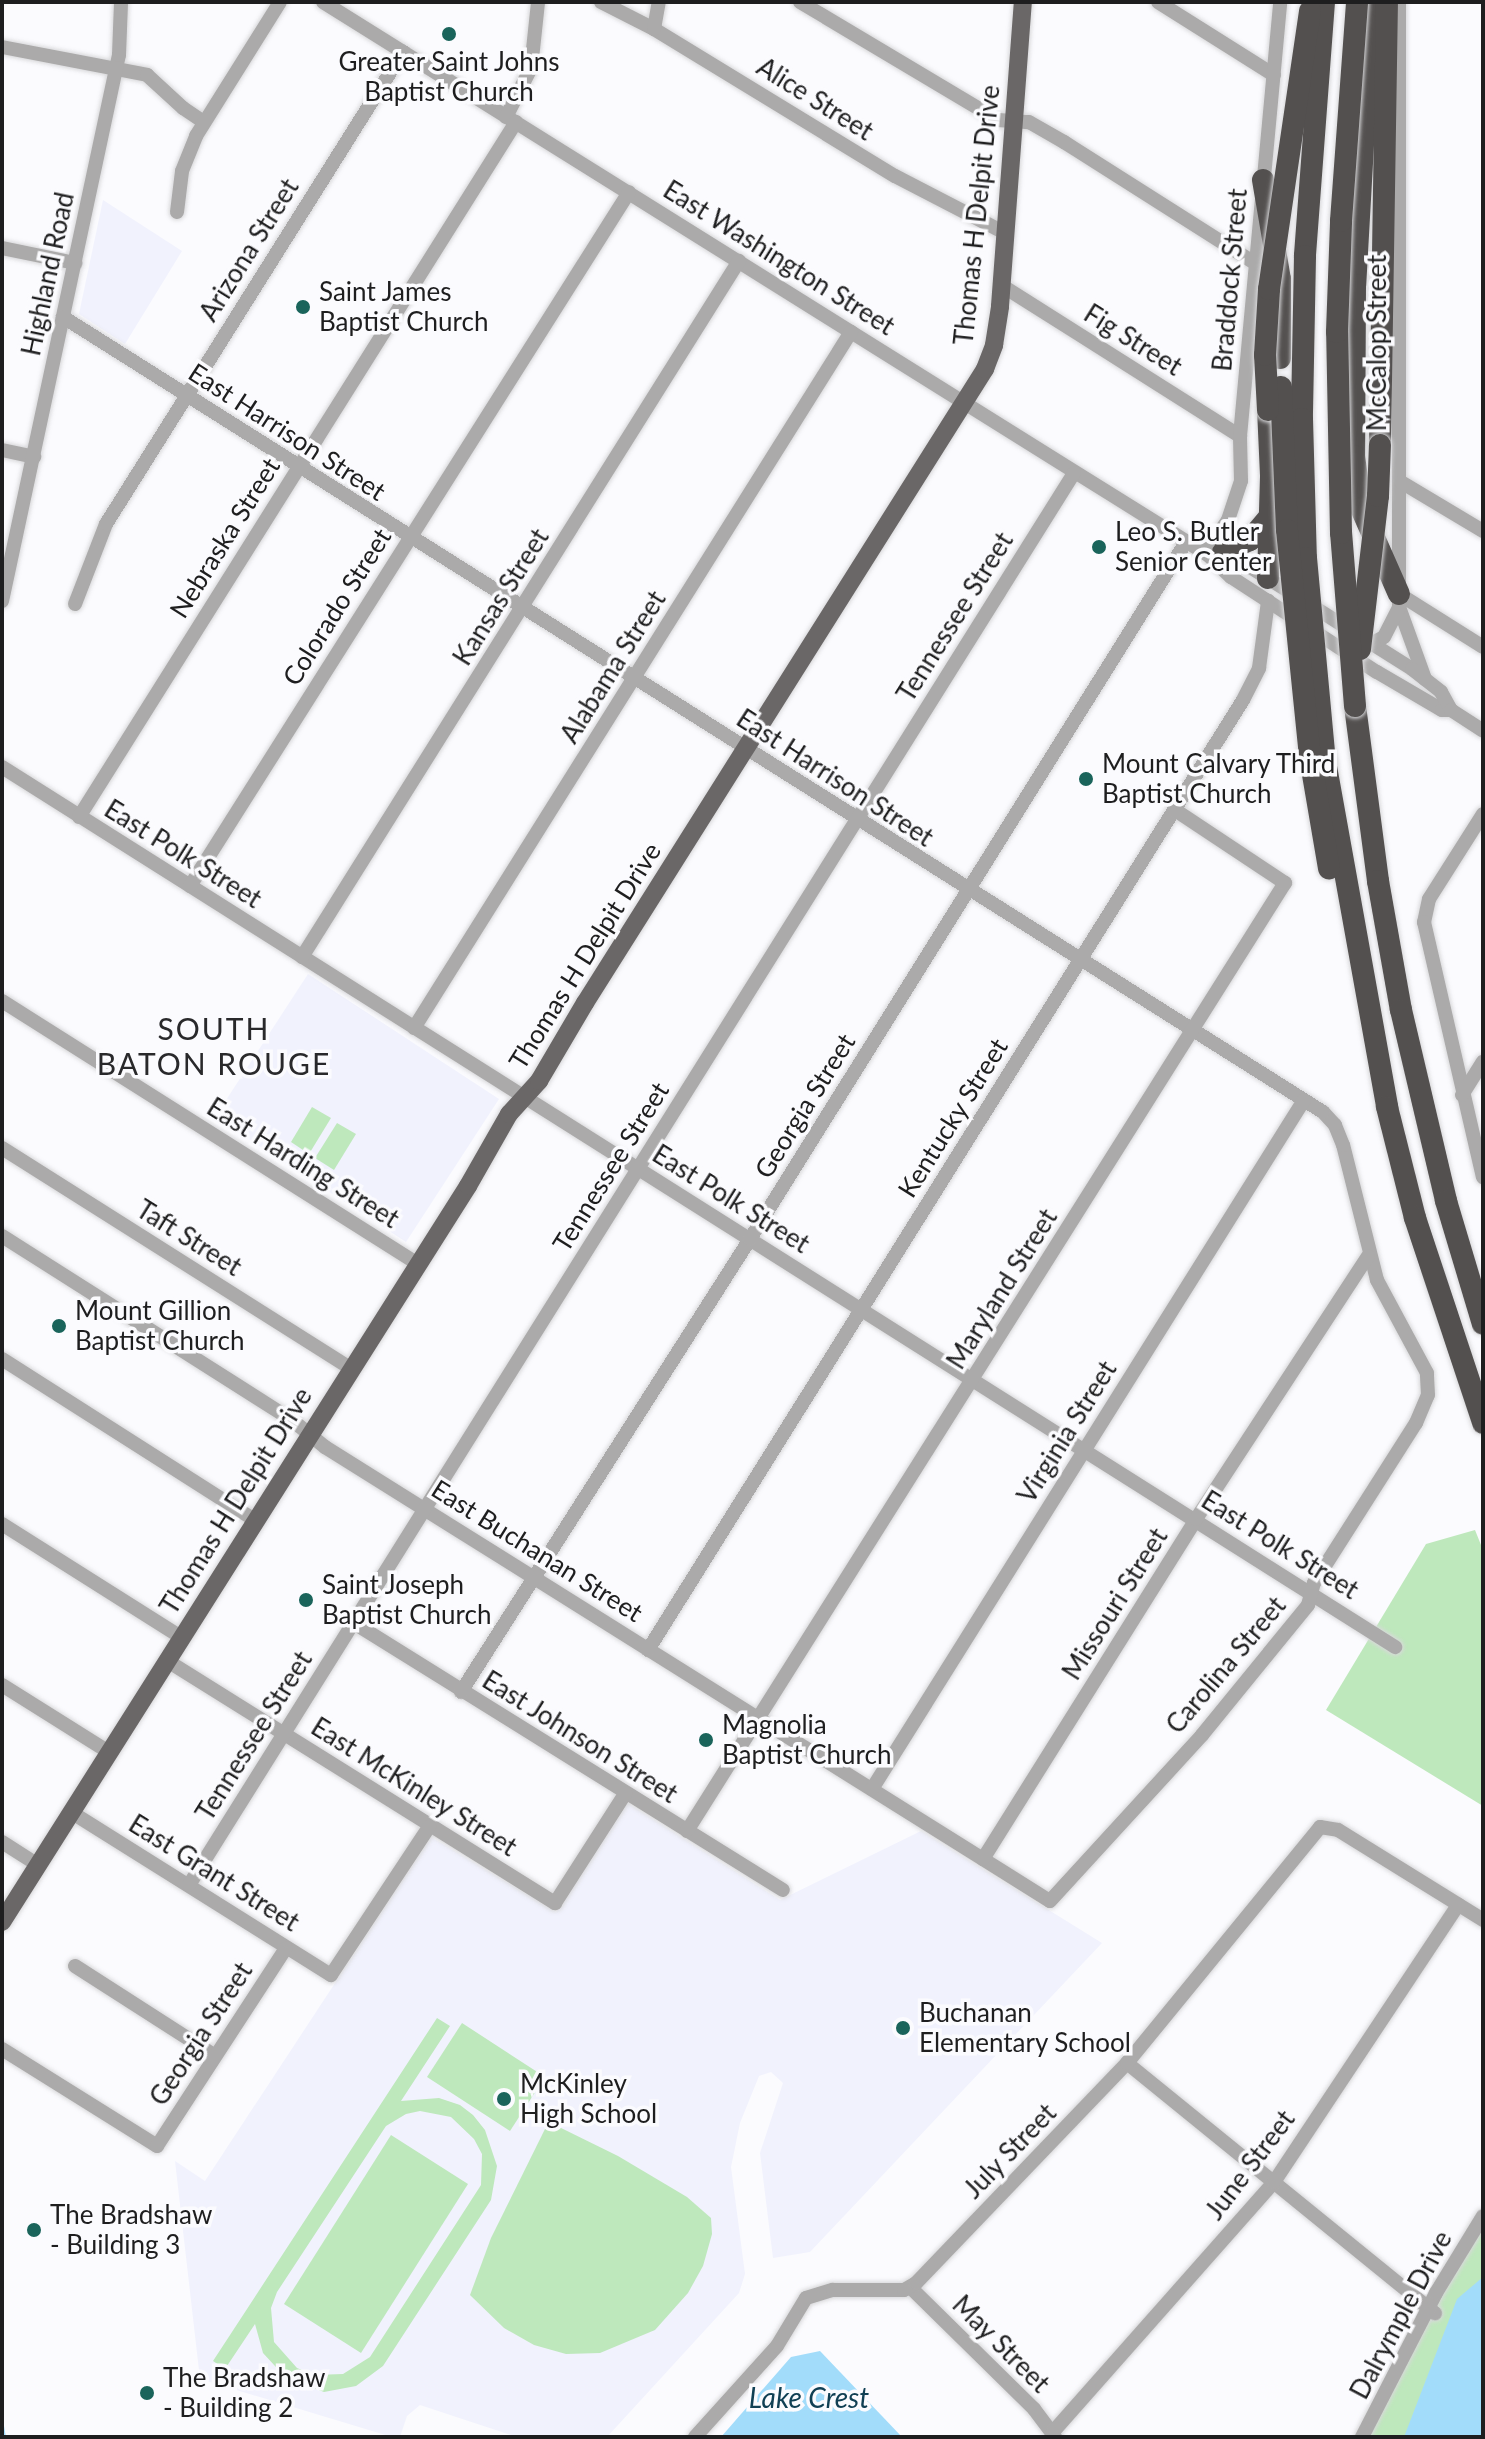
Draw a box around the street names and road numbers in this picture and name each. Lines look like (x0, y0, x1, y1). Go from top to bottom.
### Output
street label: Alice Street (751, 51, 879, 147)
street label: Thomas H Delpit Drive (948, 83, 1006, 347)
street label: Arizona Street (193, 173, 305, 327)
street label: East Washington Street (657, 174, 901, 342)
street label: Braddock Street (1206, 187, 1254, 373)
street label: Highland Road (15, 189, 81, 359)
street label: McCalop Street (1361, 255, 1393, 431)
street label: Fig Street (1078, 298, 1188, 382)
street label: East Harrison Street (183, 357, 391, 507)
street label: Nebraska Street (163, 452, 287, 624)
street label: Colorado Street (276, 523, 398, 691)
street label: Kansas Street (447, 523, 555, 671)
street label: Tennessee Street (890, 527, 1020, 707)
street label: Alabama Street (554, 585, 672, 749)
street label: East Harrison Street (731, 703, 939, 853)
street label: East Polk Street (99, 793, 267, 915)
street label: Thomas H Delpit Drive (503, 837, 667, 1075)
street label: Georgia Street (748, 1028, 862, 1184)
street label: Kentucky Street (891, 1032, 1015, 1204)
street label: Tennessee Street (546, 1077, 676, 1257)
street label: East Harding Street (201, 1091, 405, 1235)
street label: East Polk Street (647, 1138, 815, 1260)
street label: Taft Street (131, 1193, 247, 1283)
street label: Maryland Street (940, 1203, 1064, 1375)
street label: Virginia Street (1011, 1355, 1123, 1509)
street label: Thomas H Delpit Drive (154, 1382, 318, 1620)
street label: East Buchanan Street (426, 1473, 648, 1629)
street label: East Polk Street (1196, 1484, 1364, 1606)
street label: Missouri Street (1056, 1522, 1174, 1686)
street label: Carolina Street (1160, 1590, 1292, 1740)
street label: Tennessee Street (189, 1646, 319, 1826)
street label: East Johnson Street (476, 1664, 684, 1810)
street label: East McKinley Street (305, 1711, 523, 1863)
street label: East Grant Street (123, 1808, 305, 1938)
street label: Georgia Street (143, 1957, 259, 2111)
street label: July Street (957, 2097, 1063, 2205)
street label: June Street (1199, 2104, 1301, 2226)
street label: Dalrymple Drive (1344, 2226, 1458, 2404)
street label: May Street (946, 2289, 1056, 2399)

